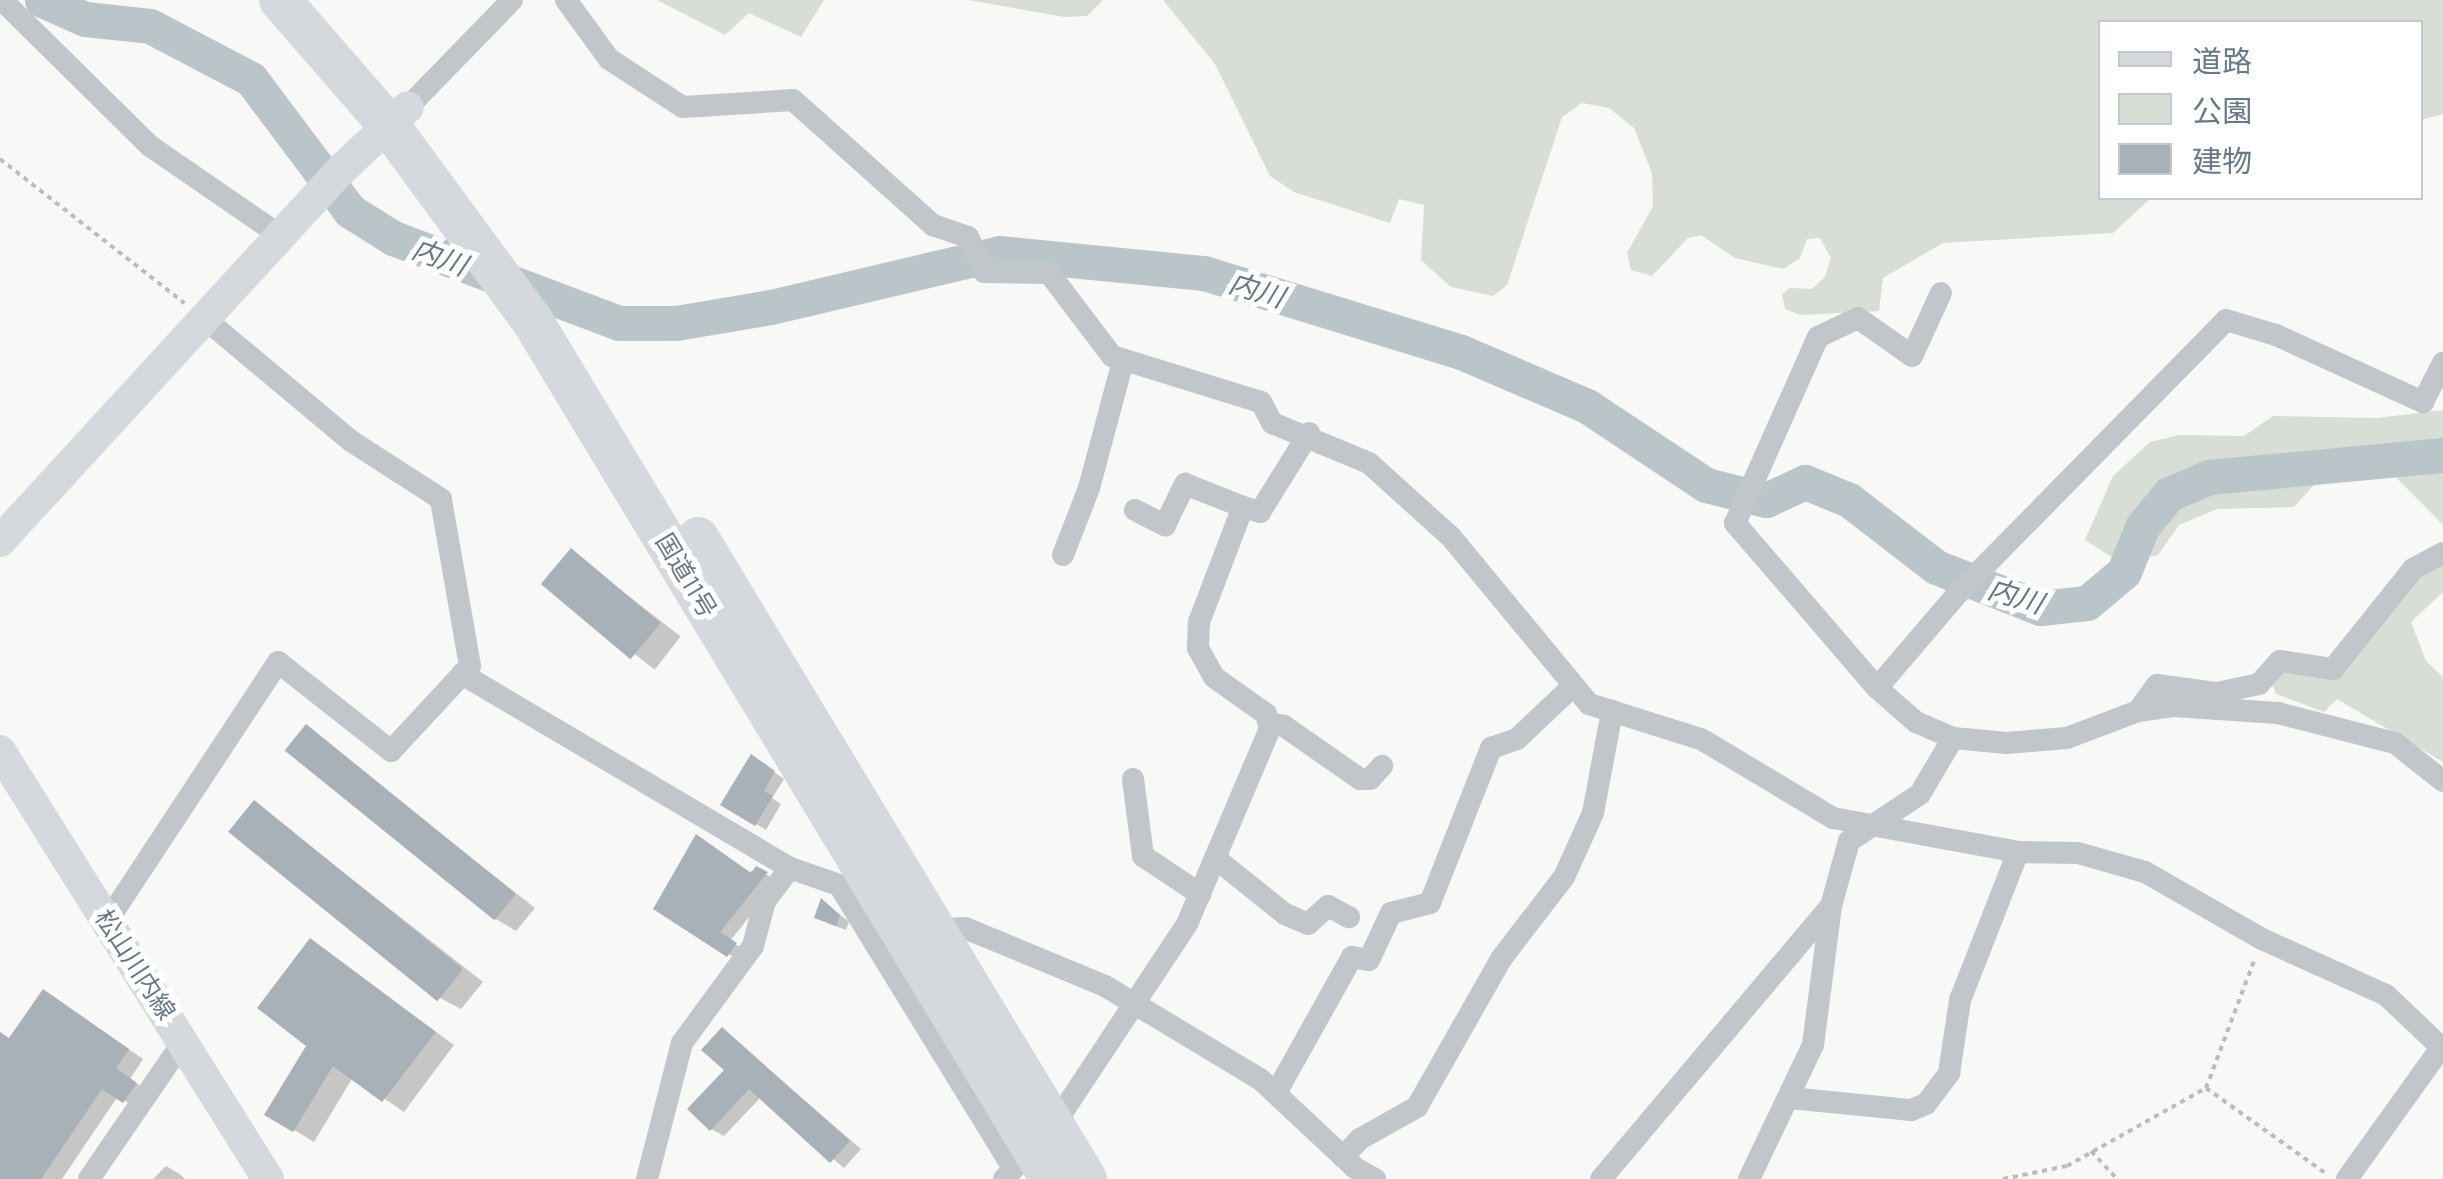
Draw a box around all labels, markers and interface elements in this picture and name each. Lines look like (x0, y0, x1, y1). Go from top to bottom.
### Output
legend (2098, 20, 2423, 200)
text: 道路 (2192, 42, 2252, 78)
text: 公園 (2192, 92, 2252, 128)
text: 建物 (2192, 142, 2252, 178)
water label: 内川 (408, 231, 472, 281)
water label: 内川 (1225, 265, 1289, 313)
street label: 国道11号 (650, 528, 724, 622)
water label: 内川 (1984, 571, 2048, 619)
street label: 松山川内線 (89, 903, 183, 1025)

